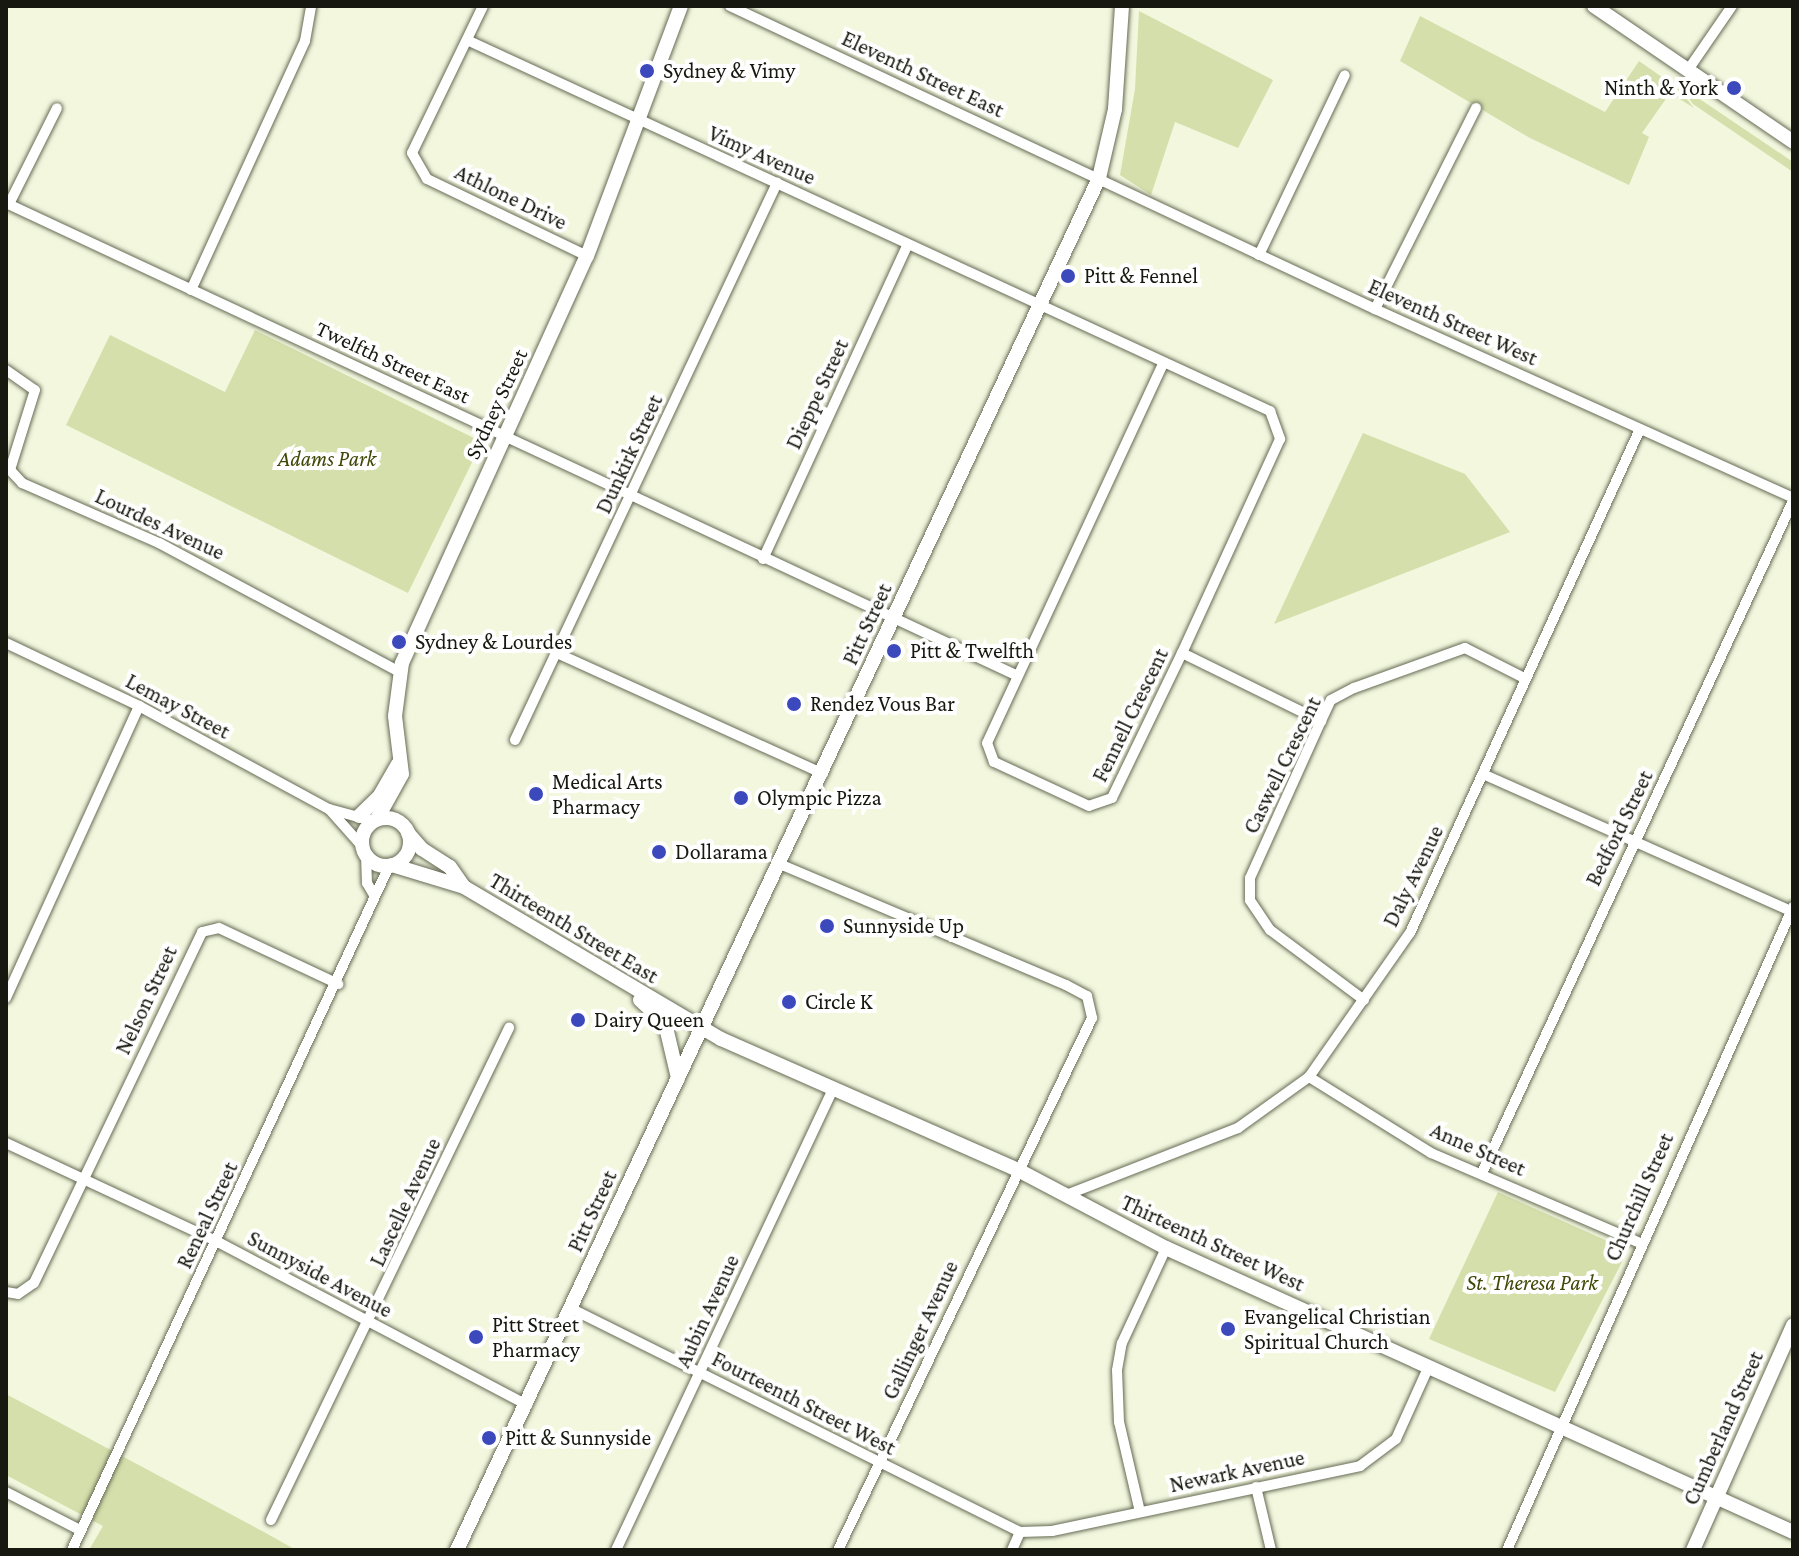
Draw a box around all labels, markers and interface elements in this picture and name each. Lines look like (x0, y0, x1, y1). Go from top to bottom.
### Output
street label: Eleventh Street East (838, 25, 1008, 123)
place label: Sydney & Vimy (663, 58, 795, 84)
marker: Sydney & Vimy (638, 62, 656, 80)
place label: Ninth & York (1604, 75, 1718, 101)
marker: Ninth & York (1725, 79, 1743, 97)
street label: Vimy Avenue (704, 120, 820, 190)
street label: Athlone Drive (451, 158, 571, 236)
place label: Pitt & Fennel (1084, 263, 1198, 289)
marker: Pitt & Fennel (1059, 267, 1077, 285)
street label: Eleventh Street West (1364, 273, 1542, 371)
street label: Twelfth Street East (312, 315, 474, 409)
street label: Dieppe Street (780, 335, 854, 453)
street label: Sydney Street (459, 345, 533, 463)
street label: Dunkirk Street (590, 390, 668, 518)
park label: Adams Park (278, 446, 376, 472)
street label: Lourdes Avenue (91, 483, 229, 565)
street label: Pitt Street (837, 579, 897, 669)
place label: Sydney & Lourdes (415, 629, 573, 655)
marker: Sydney & Lourdes (390, 633, 408, 651)
place label: Pitt & Twelfth (910, 638, 1034, 664)
marker: Pitt & Twelfth (885, 642, 903, 660)
street label: Fennell Crescent (1086, 644, 1174, 786)
street label: Lemay Street (121, 668, 235, 744)
place label: Rendez Vous Bar (810, 691, 955, 717)
street label: Caswell Crescent (1237, 692, 1327, 838)
marker: Rendez Vous Bar (785, 695, 803, 713)
street label: Bedford Street (1580, 766, 1658, 890)
place label: Medical Arts Pharmacy (552, 768, 663, 820)
marker: Medical Arts Pharmacy (527, 785, 545, 803)
place label: Olympic Pizza (757, 785, 882, 811)
marker: Olympic Pizza (732, 789, 750, 807)
street label: Daly Avenue (1377, 821, 1449, 931)
place label: Dollarama (675, 839, 768, 865)
marker: Dollarama (650, 843, 668, 861)
street label: Thirteenth Street East (485, 867, 663, 989)
place label: Sunnyside Up (843, 913, 964, 939)
marker: Sunnyside Up (818, 917, 836, 935)
street label: Nelson Street (109, 941, 183, 1059)
place label: Circle K (805, 989, 872, 1015)
marker: Circle K (780, 993, 798, 1011)
place label: Dairy Queen (594, 1007, 704, 1033)
marker: Dairy Queen (569, 1011, 587, 1029)
street label: Anne Street (1426, 1116, 1530, 1182)
street label: Churchill Street (1599, 1129, 1679, 1265)
street label: Lascelle Avenue (364, 1134, 446, 1270)
street label: Reneal Street (171, 1157, 243, 1273)
street label: Pitt Street (562, 1166, 622, 1256)
street label: Thirteenth Street West (1117, 1189, 1309, 1297)
street label: Sunnyside Avenue (243, 1225, 397, 1323)
street label: Aubin Avenue (669, 1250, 745, 1372)
street label: Gallinger Avenue (876, 1256, 964, 1404)
park label: St. Theresa Park (1466, 1270, 1598, 1296)
place label: Evangelical Christian Spiritual Church (1244, 1303, 1430, 1354)
place label: Pitt Street Pharmacy (492, 1311, 580, 1362)
marker: Evangelical Christian Spiritual Church (1219, 1320, 1237, 1338)
marker: Pitt Street Pharmacy (467, 1328, 485, 1346)
street label: Fourteenth Street West (708, 1345, 900, 1461)
street label: Cumberland Street (1677, 1347, 1769, 1509)
place label: Pitt & Sunnyside (505, 1425, 651, 1451)
marker: Pitt & Sunnyside (480, 1429, 498, 1447)
street label: Newark Avenue (1167, 1444, 1307, 1498)

